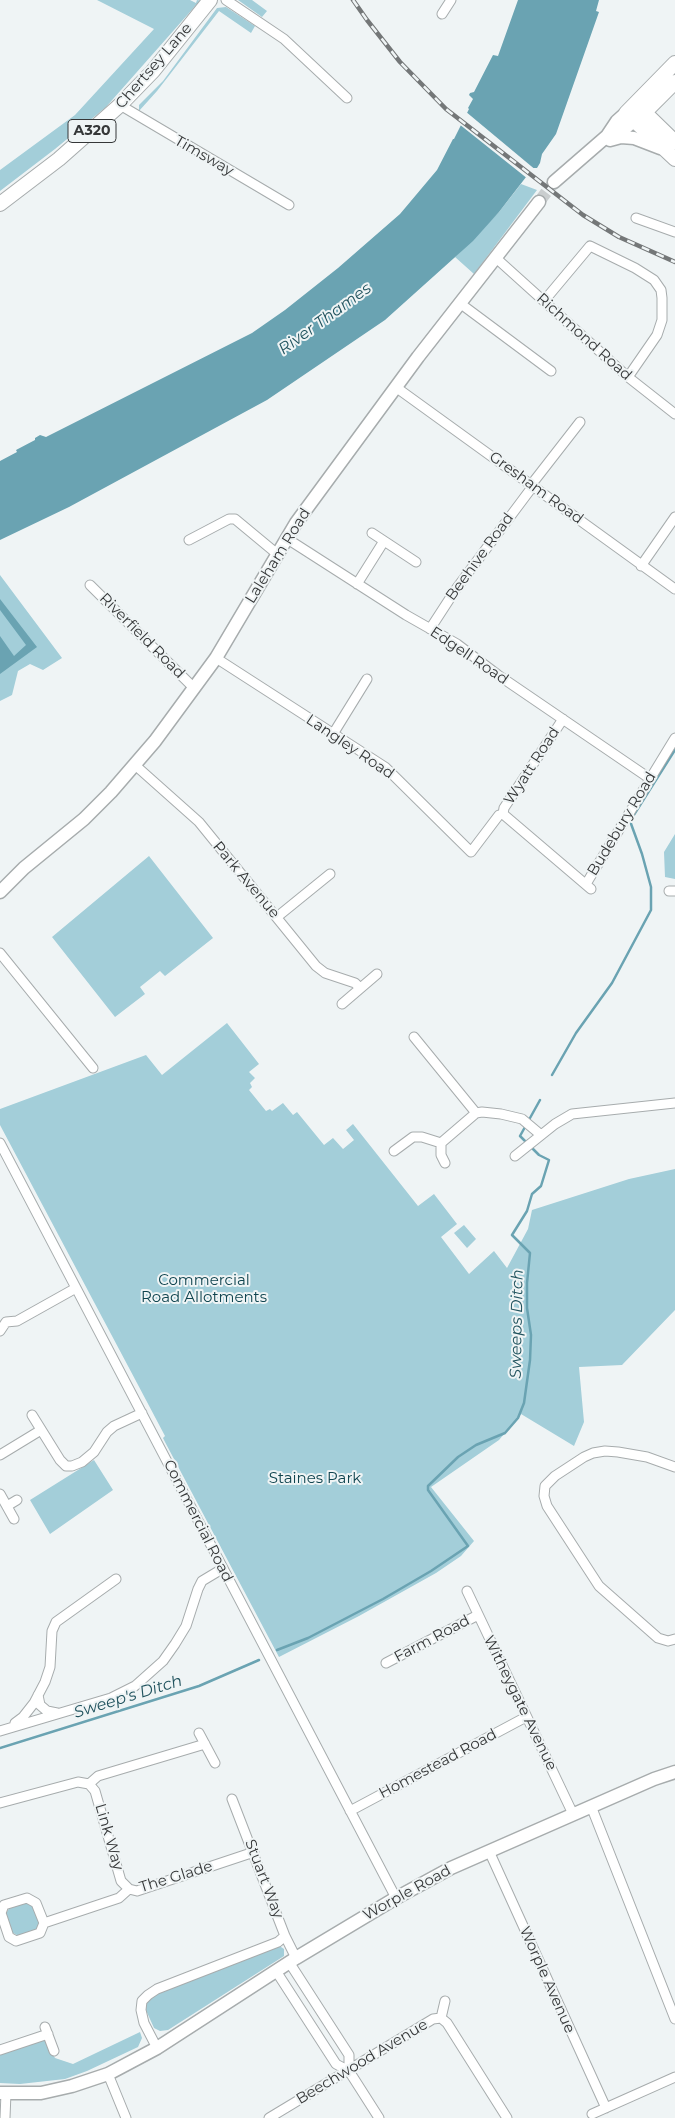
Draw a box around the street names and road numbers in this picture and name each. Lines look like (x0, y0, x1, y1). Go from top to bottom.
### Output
street label: Chertsey Lane (112, 20, 196, 112)
road number: A320 (68, 120, 116, 142)
street label: Timsway (171, 132, 237, 180)
street label: Richmond Road (533, 289, 635, 385)
street label: Gresham Road (485, 448, 587, 528)
street label: Laleham Road (242, 505, 314, 607)
street label: Beehive Road (442, 510, 518, 604)
street label: Riverfield Road (95, 589, 189, 683)
street label: Edgell Road (426, 623, 512, 689)
street label: Langley Road (303, 711, 397, 783)
street label: Wyatt Road (500, 724, 564, 808)
street label: Budebury Road (584, 769, 660, 879)
street label: Park Avenue (209, 838, 283, 922)
street label: Commercial Road (159, 1457, 237, 1585)
street label: Farm Road (391, 1612, 473, 1666)
street label: Witheygate Avenue (479, 1633, 561, 1773)
street label: Homestead Road (376, 1725, 500, 1803)
street label: Link Way (91, 1802, 127, 1872)
street label: Stuart Way (241, 1837, 287, 1921)
street label: The Glade (137, 1857, 215, 1897)
street label: Worple Road (360, 1861, 454, 1925)
street label: Worple Avenue (515, 1924, 579, 2036)
street label: Beechwood Avenue (293, 2016, 431, 2108)

